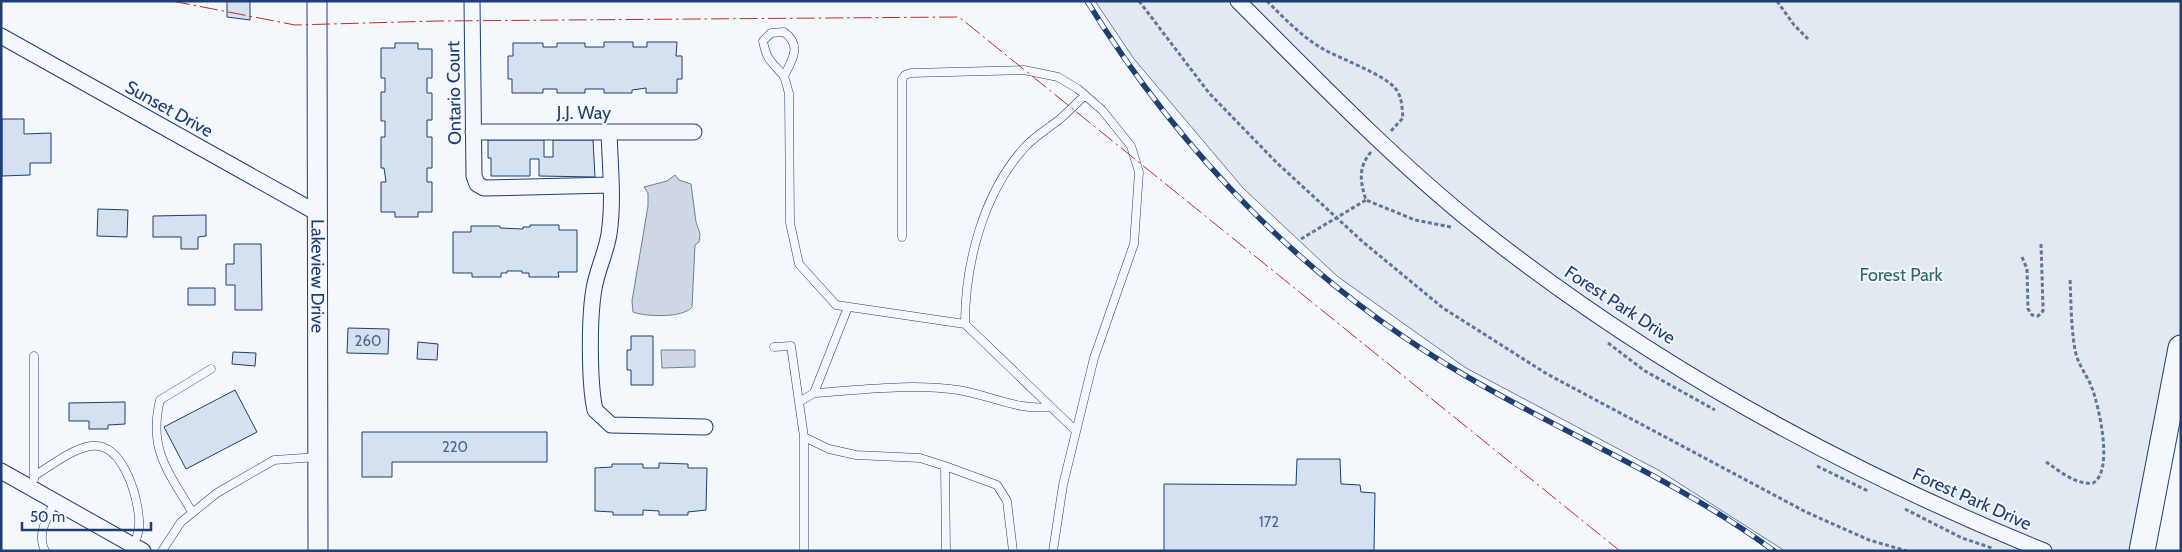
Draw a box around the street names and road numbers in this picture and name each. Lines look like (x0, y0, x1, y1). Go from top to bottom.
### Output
street label: Ontario Court (442, 41, 466, 145)
street label: Sunset Drive (121, 76, 217, 142)
street label: J.J. Way (556, 102, 611, 124)
street label: Lakeview Drive (306, 219, 329, 333)
street label: Forest Park Drive (1560, 261, 1680, 349)
street label: Forest Park Drive (1909, 463, 2035, 535)

